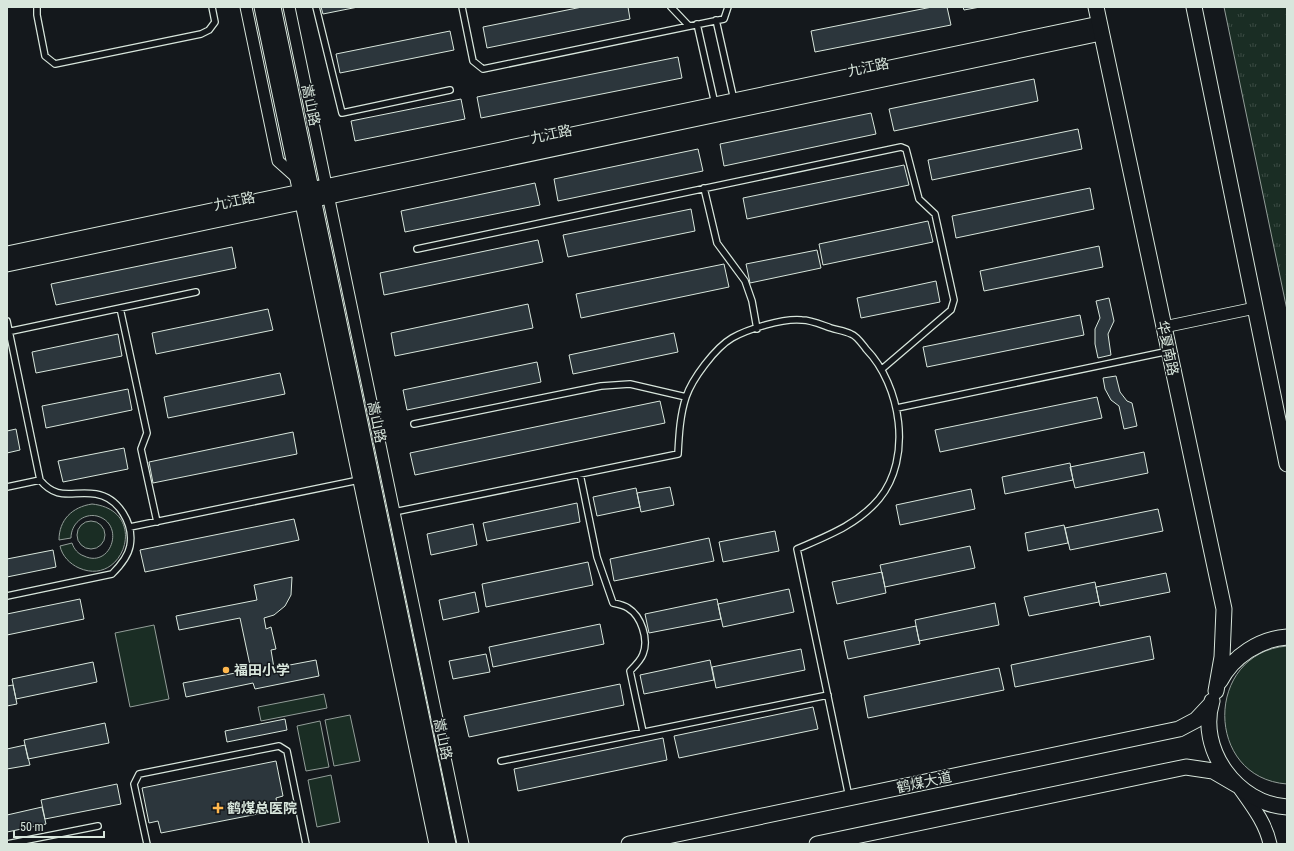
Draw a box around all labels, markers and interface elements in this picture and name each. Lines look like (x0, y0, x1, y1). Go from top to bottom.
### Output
street label: 九江路 (846, 55, 890, 79)
street label: 嵩山路 (299, 83, 323, 127)
street label: 九江路 (529, 122, 573, 146)
street label: 九江路 (212, 189, 256, 213)
street label: 华夏南路 (1154, 319, 1182, 377)
street label: 嵩山路 (365, 400, 389, 444)
place label: 福田小学 (234, 662, 290, 678)
marker: 福田小学 (221, 665, 231, 675)
street label: 嵩山路 (431, 717, 455, 761)
street label: 鹤煤大道 (895, 768, 953, 796)
place label: 鹤煤总医院 (227, 800, 297, 816)
marker: 鹤煤总医院 (212, 802, 224, 814)
scale bar (14, 813, 104, 839)
text: 50 m (20, 820, 44, 834)

